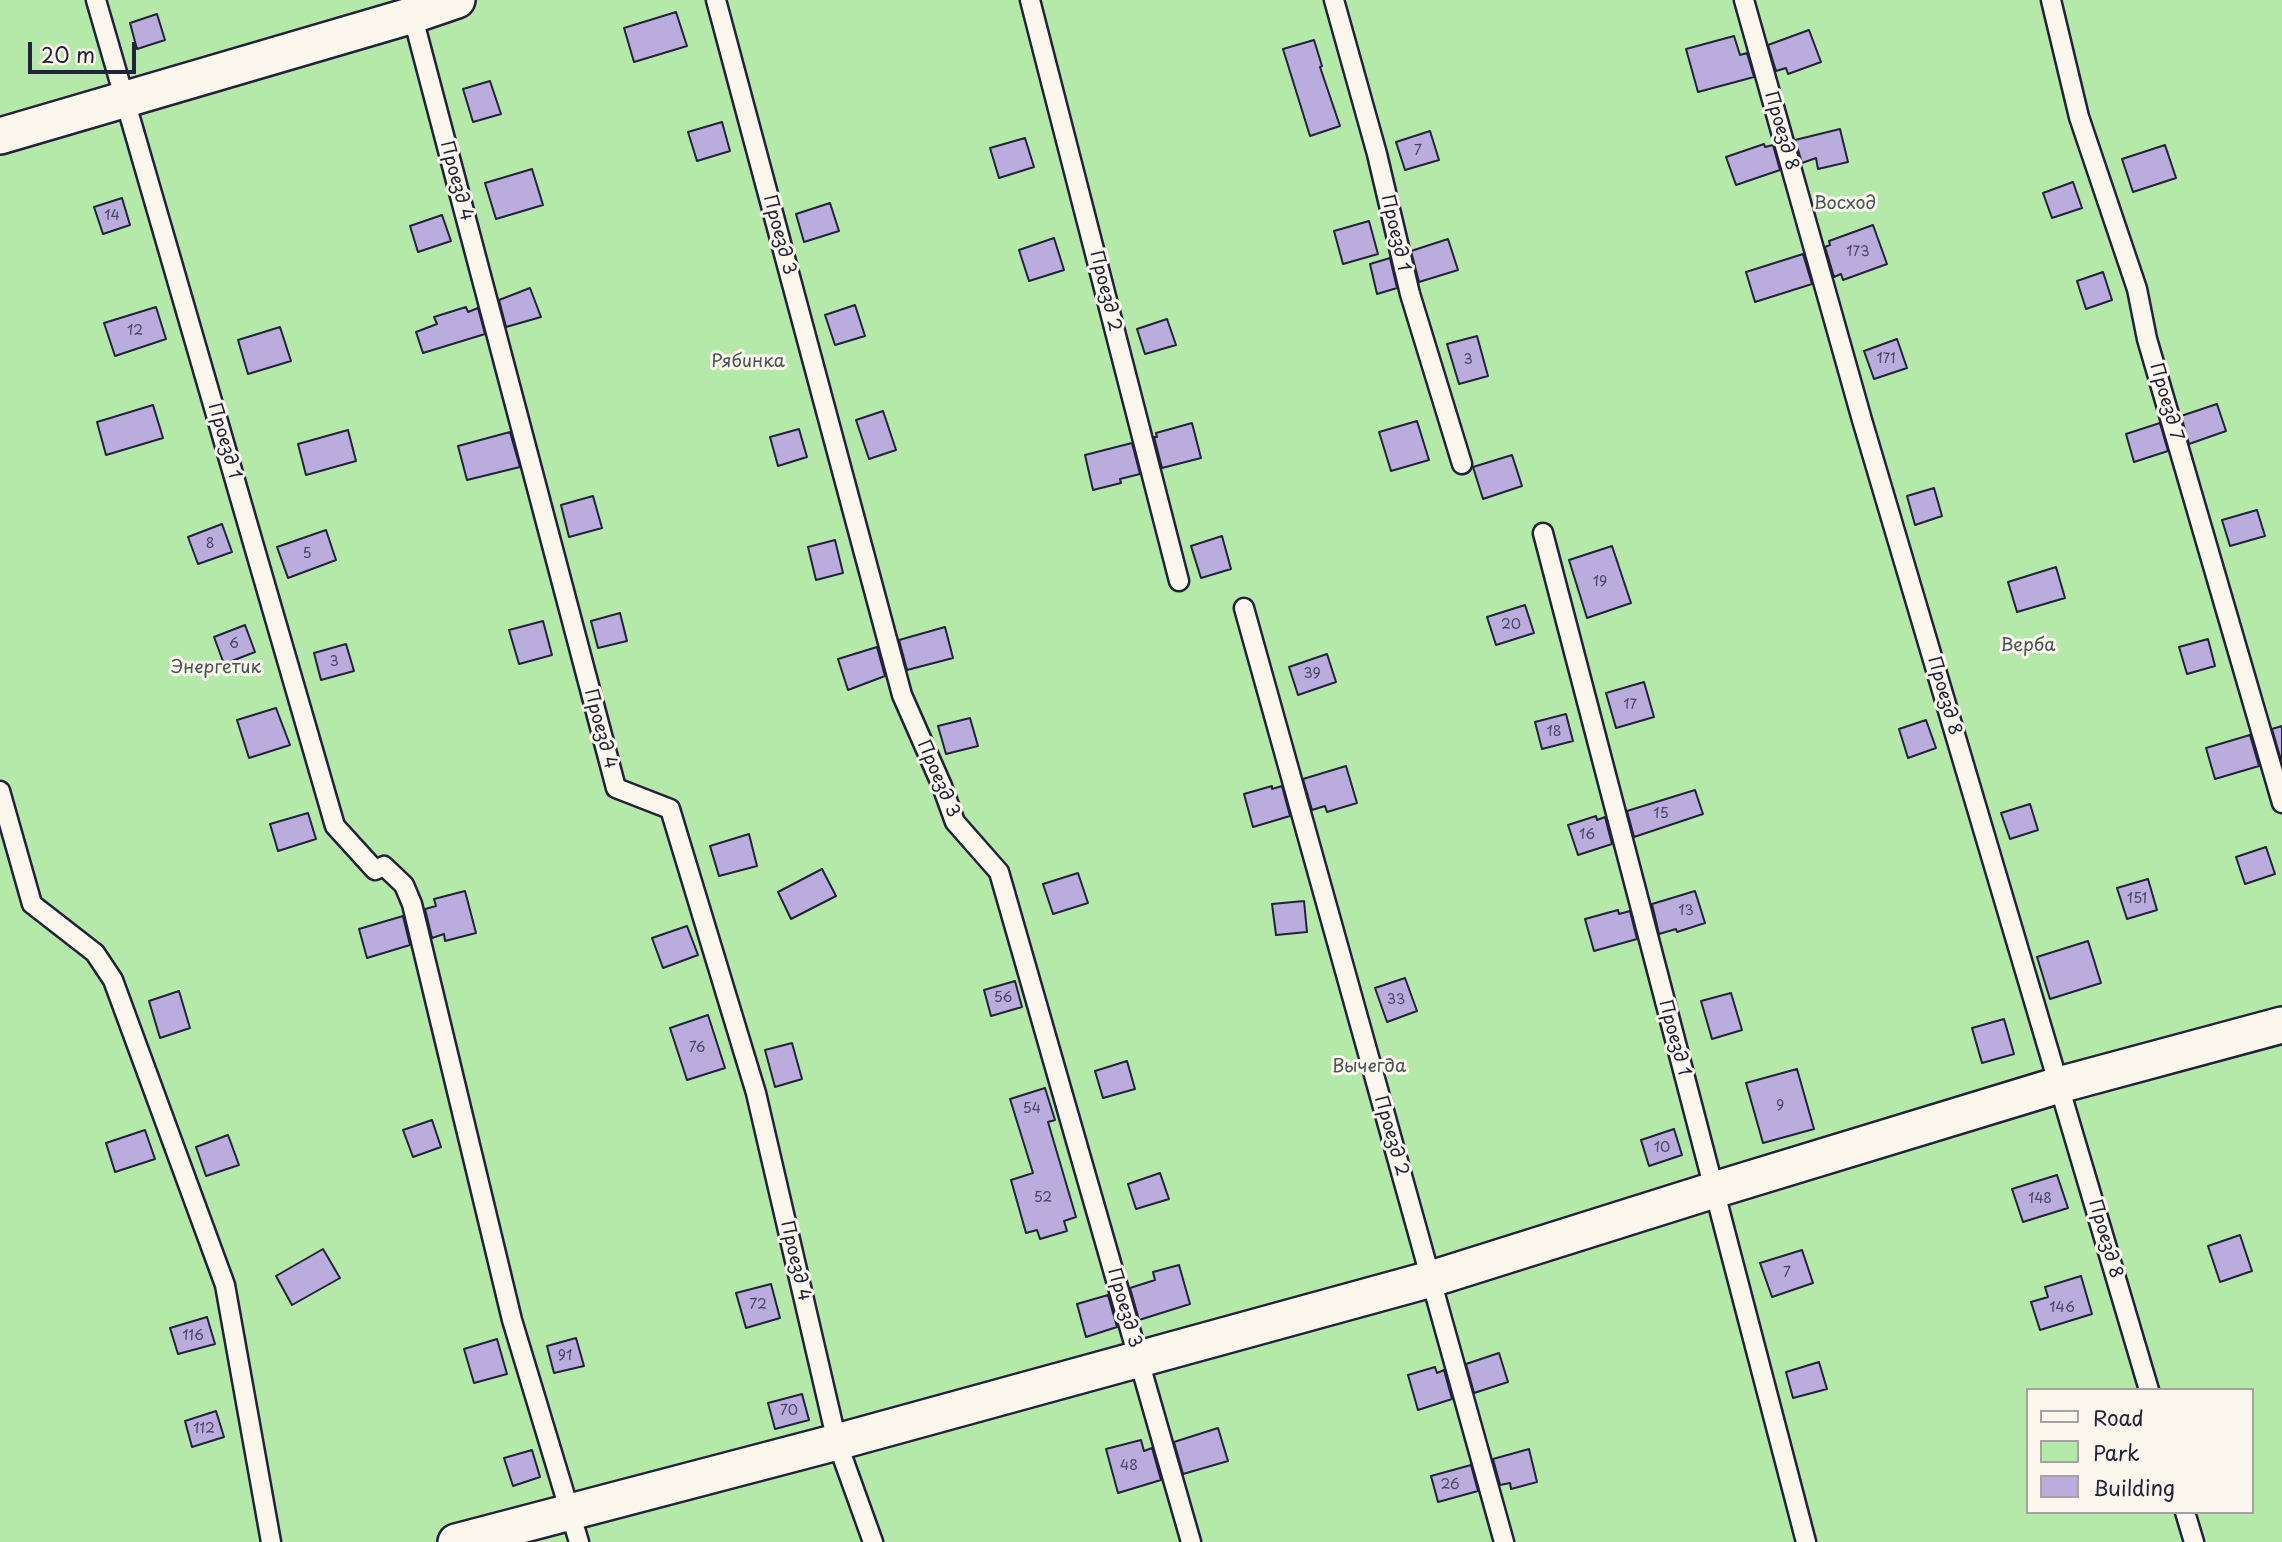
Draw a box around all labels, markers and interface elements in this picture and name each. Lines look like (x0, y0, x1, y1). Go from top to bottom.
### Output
scale bar (32, 28, 140, 72)
text: 20 m (41, 38, 95, 70)
street label: Проезд 8 (1759, 89, 1803, 173)
street label: Проезд 4 (435, 139, 477, 223)
house number: 7 (1414, 143, 1422, 159)
street label: Проезд 3 (758, 193, 800, 277)
street label: Проезд 1 (1376, 193, 1414, 273)
park label: Восход (1814, 193, 1876, 215)
house number: 14 (104, 208, 120, 224)
house number: 173 (1846, 244, 1870, 260)
street label: Проезд 2 (1085, 248, 1125, 334)
house number: 12 (127, 323, 143, 339)
park label: Рябинка (711, 351, 785, 373)
house number: 171 (1876, 351, 1896, 367)
house number: 3 (1463, 352, 1473, 368)
street label: Проезд 7 (2145, 361, 2187, 443)
street label: Проезд 1 (203, 401, 245, 481)
house number: 8 (206, 536, 214, 552)
house number: 5 (302, 546, 312, 562)
house number: 19 (1593, 574, 1607, 590)
house number: 20 (1501, 617, 1521, 633)
park label: Верба (2000, 635, 2056, 657)
house number: 6 (229, 636, 239, 652)
house number: 3 (329, 654, 339, 670)
street label: Проезд 8 (1922, 654, 1966, 738)
park label: Энергетик (171, 657, 261, 679)
house number: 39 (1303, 666, 1321, 682)
street label: Проезд 4 (579, 687, 621, 771)
house number: 17 (1623, 697, 1637, 713)
house number: 18 (1546, 724, 1562, 740)
street label: Проезд 3 (912, 737, 964, 821)
house number: 15 (1653, 806, 1669, 822)
house number: 16 (1579, 827, 1595, 843)
house number: 151 (2127, 891, 2147, 907)
house number: 13 (1678, 903, 1694, 919)
house number: 56 (994, 990, 1012, 1006)
house number: 33 (1387, 992, 1405, 1008)
street label: Проезд 1 (1653, 998, 1695, 1078)
house number: 76 (689, 1040, 705, 1056)
park label: Вычегда (1332, 1056, 1406, 1078)
street label: Проезд 2 (1369, 1093, 1413, 1179)
house number: 9 (1776, 1098, 1784, 1114)
house number: 54 (1023, 1101, 1041, 1117)
house number: 10 (1654, 1140, 1670, 1156)
house number: 52 (1034, 1190, 1052, 1206)
house number: 148 (2028, 1191, 2052, 1207)
street label: Проезд 8 (2083, 1197, 2127, 1281)
street label: Проезд 4 (775, 1219, 815, 1303)
house number: 7 (1783, 1265, 1791, 1281)
street label: Проезд 3 (1102, 1266, 1146, 1350)
house number: 72 (749, 1297, 767, 1313)
house number: 146 (2049, 1300, 2075, 1316)
house number: 116 (182, 1328, 204, 1344)
house number: 91 (558, 1348, 572, 1364)
legend (2026, 1388, 2254, 1514)
text: Road (2093, 1401, 2144, 1433)
house number: 70 (780, 1403, 798, 1419)
house number: 112 (193, 1421, 215, 1437)
text: Park (2093, 1436, 2140, 1468)
house number: 48 (1120, 1458, 1138, 1474)
text: Building (2093, 1471, 2175, 1503)
house number: 26 (1440, 1477, 1460, 1493)

